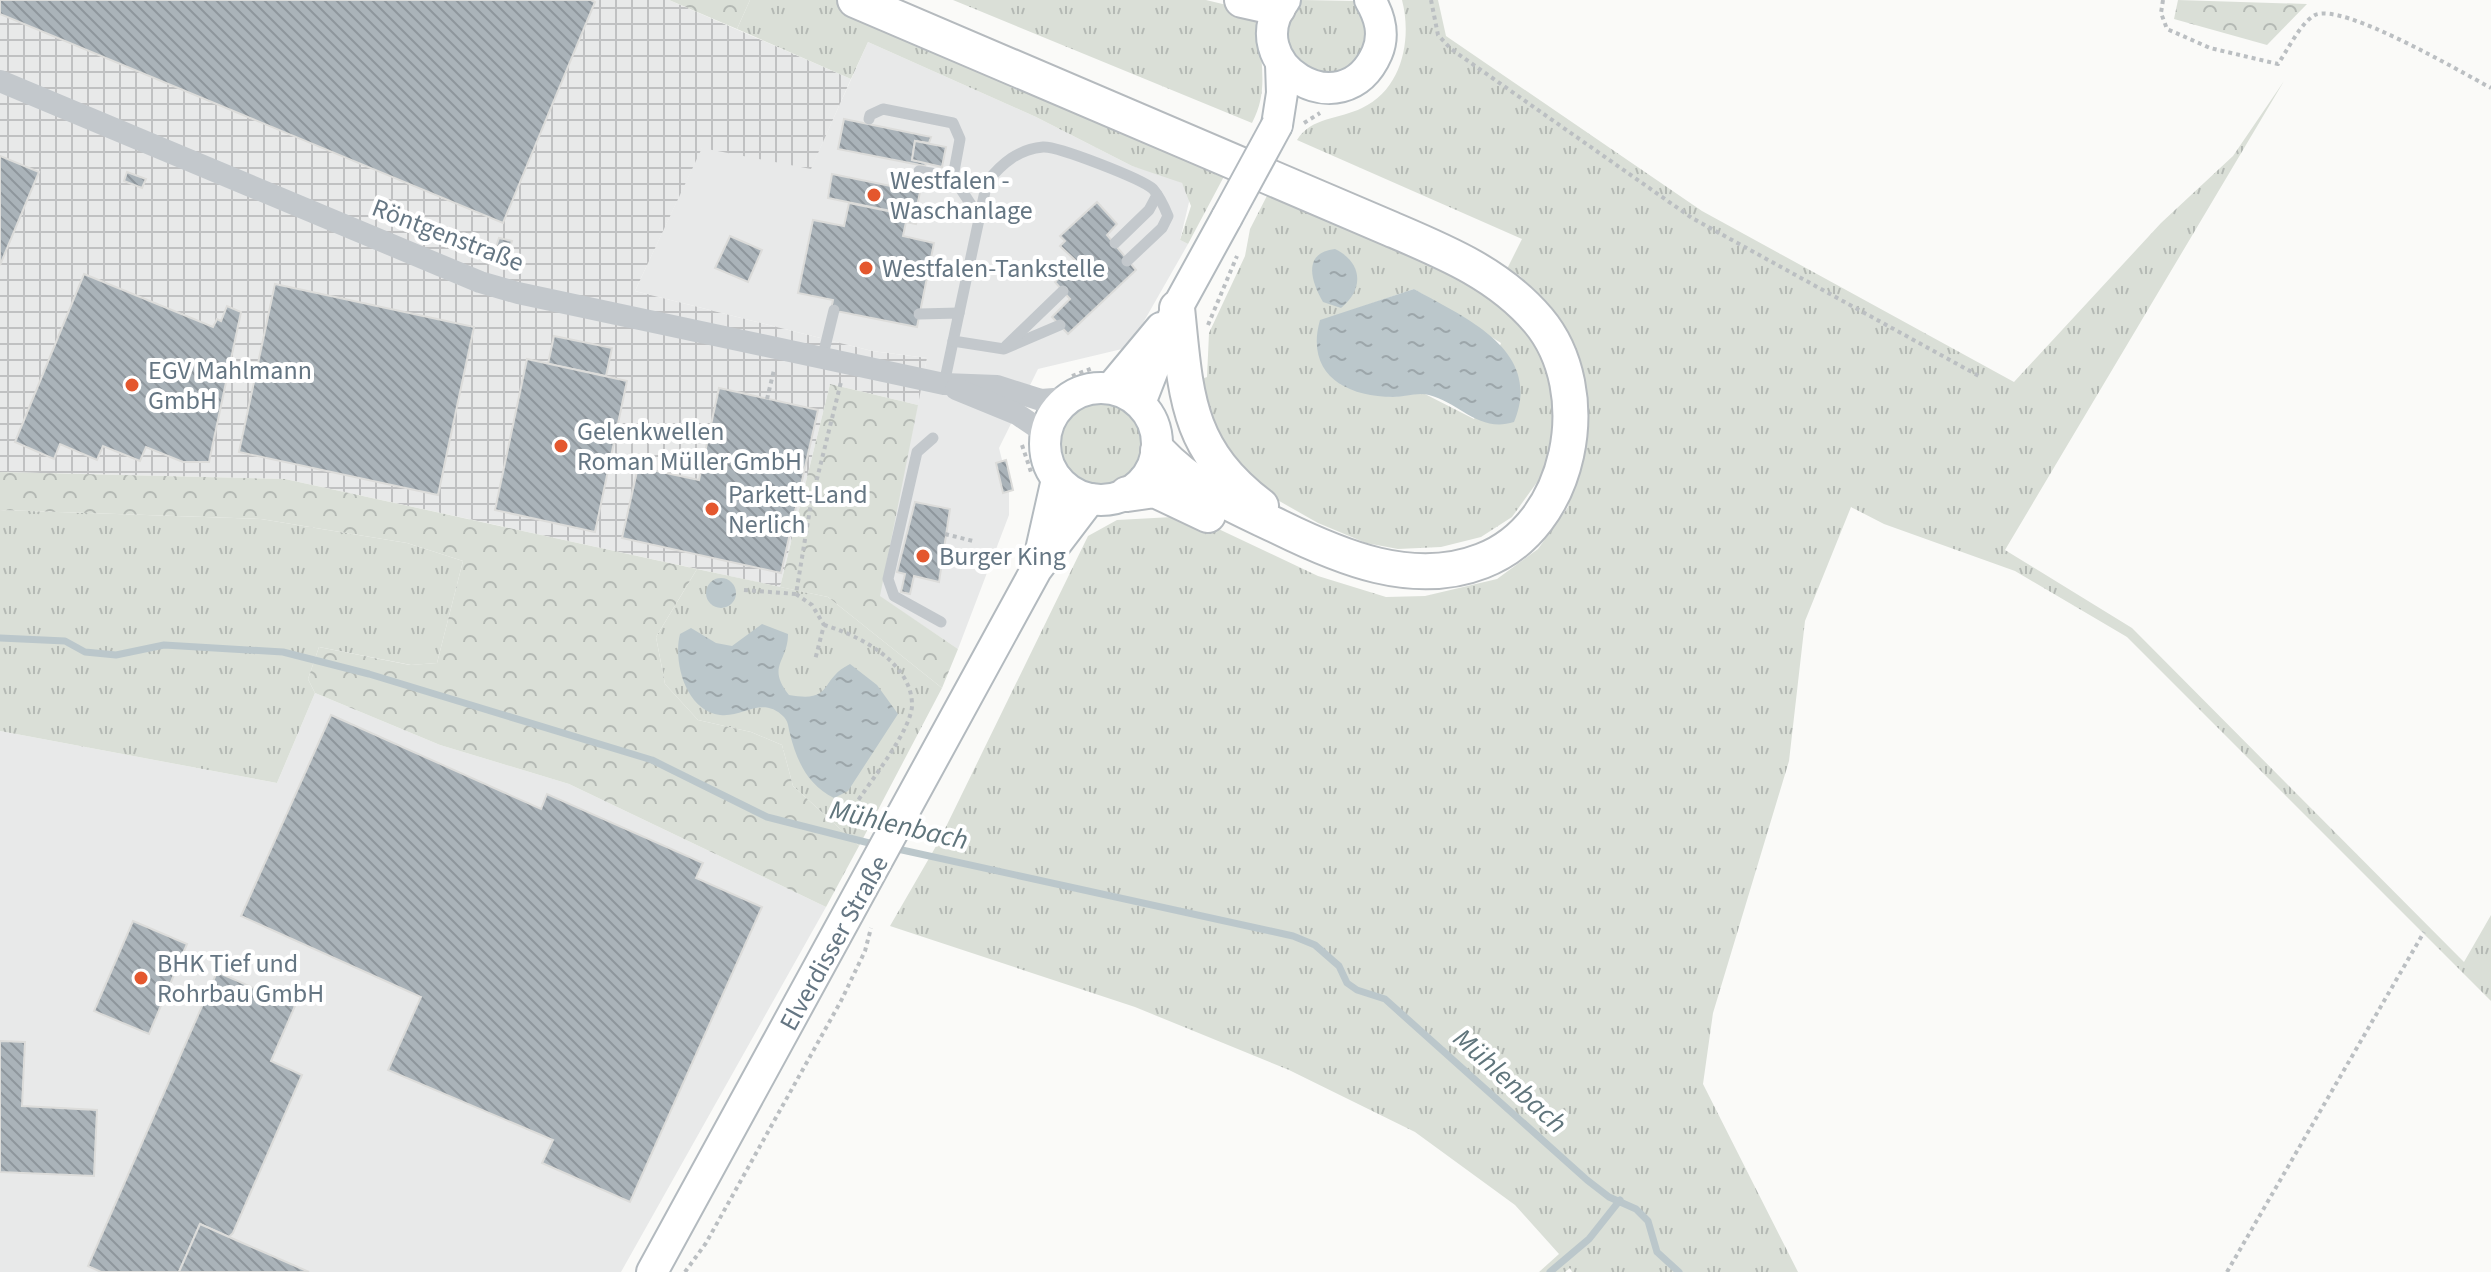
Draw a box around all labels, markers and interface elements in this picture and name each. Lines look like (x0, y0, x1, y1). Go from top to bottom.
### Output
place label: Westfalen - Waschanlage (890, 162, 1033, 229)
marker: Westfalen - Waschanlage (865, 186, 883, 204)
street label: Röntgenstraße (367, 189, 529, 281)
place label: Westfalen-Tankstelle (882, 250, 1105, 287)
marker: Westfalen-Tankstelle (857, 259, 875, 277)
place label: EGV Mahlmann GmbH (148, 352, 312, 419)
marker: EGV Mahlmann GmbH (123, 376, 141, 394)
place label: Gelenkwellen Roman Müller GmbH (577, 413, 802, 480)
marker: Gelenkwellen Roman Müller GmbH (552, 437, 570, 455)
place label: Parkett-Land Nerlich (728, 476, 868, 543)
marker: Parkett-Land Nerlich (703, 500, 721, 518)
place label: Burger King (939, 538, 1066, 575)
marker: Burger King (914, 547, 932, 565)
water label: Mühlenbach (826, 790, 972, 860)
street label: Elverdisser Straße (770, 849, 898, 1037)
place label: BHK Tief und Rohrbau GmbH (157, 945, 324, 1012)
marker: BHK Tief und Rohrbau GmbH (132, 969, 150, 987)
water label: Mühlenbach (1444, 1019, 1576, 1143)

